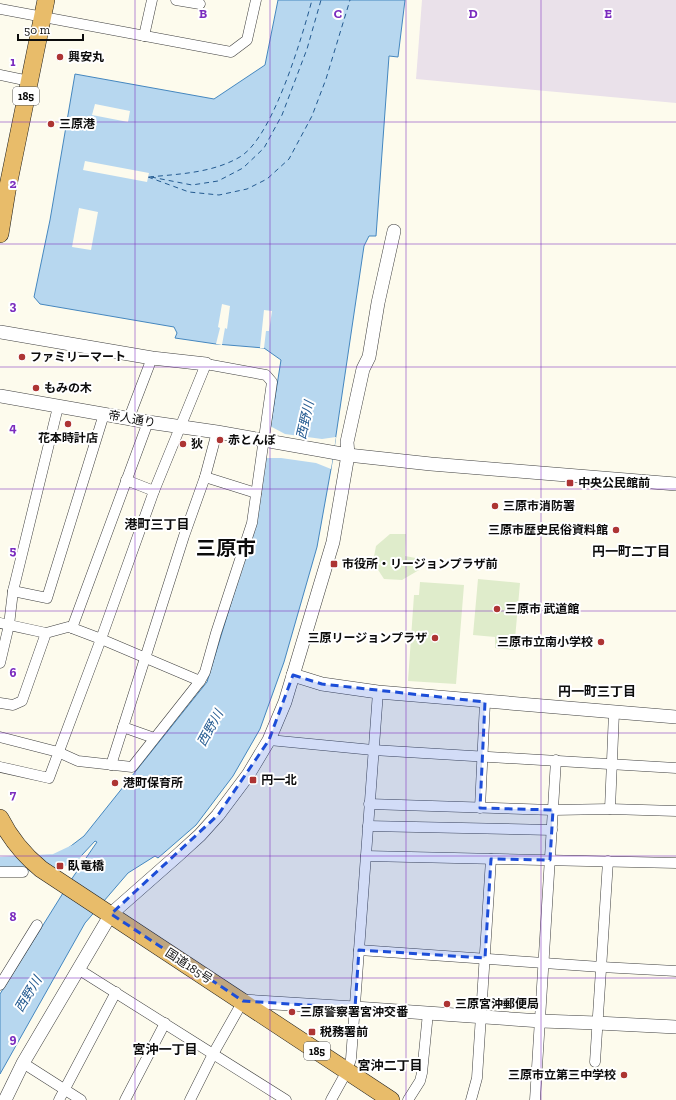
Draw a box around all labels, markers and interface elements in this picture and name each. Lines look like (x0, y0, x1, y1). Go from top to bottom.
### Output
text: B (199, 6, 207, 21)
text: C (334, 6, 342, 21)
text: D (468, 6, 478, 21)
text: E (604, 6, 612, 21)
scale bar (18, 16, 83, 42)
text: 50 m (24, 23, 51, 37)
place label: 興安丸 (68, 50, 104, 64)
marker: 興安丸 (55, 52, 65, 62)
text: 1 (10, 54, 16, 69)
road number: 185 (13, 87, 39, 105)
place label: 三原港 (59, 117, 95, 131)
marker: 三原港 (46, 119, 56, 129)
text: 2 (10, 176, 17, 191)
text: 3 (10, 298, 17, 313)
place label: ファミリーマート (30, 350, 126, 364)
marker: ファミリーマート (17, 352, 27, 362)
place label: もみの木 (44, 381, 92, 395)
marker: もみの木 (31, 383, 41, 393)
water label: 西野川 (293, 397, 317, 441)
street label: 帝人通り (107, 408, 157, 430)
marker: 花本時計店 (63, 419, 73, 429)
text: 4 (9, 420, 17, 435)
place label: 花本時計店 (38, 431, 98, 445)
place label: 赤とんぼ (228, 433, 276, 447)
marker: 赤とんぼ (215, 435, 225, 445)
place label: 狄 (191, 437, 203, 451)
marker: 狄 (178, 439, 188, 449)
place label: 中央公民館前 (578, 476, 650, 490)
marker: 中央公民館前 (565, 478, 575, 488)
place label: 三原市消防署 (503, 499, 575, 513)
marker: 三原市消防署 (490, 501, 500, 511)
district label: 港町三丁目 (124, 517, 190, 532)
place label: 三原市歴史民俗資料館 (488, 523, 608, 537)
marker: 三原市歴史民俗資料館 (611, 525, 621, 535)
district label: 三原市 (196, 536, 256, 560)
text: 5 (10, 543, 17, 558)
district label: 円一町二丁目 (592, 544, 670, 559)
place label: 市役所・リージョンプラザ前 (342, 557, 497, 571)
marker: 市役所・リージョンプラザ前 (329, 559, 339, 569)
place label: 三原市 武道館 (505, 602, 579, 616)
marker: 三原市 武道館 (492, 604, 502, 614)
place label: 三原リージョンプラザ (308, 631, 427, 645)
marker: 三原リージョンプラザ (430, 633, 440, 643)
place label: 三原市立南小学校 (497, 635, 593, 649)
marker: 三原市立南小学校 (596, 637, 606, 647)
text: 6 (10, 665, 17, 680)
district label: 円一町三丁目 (558, 684, 636, 699)
water label: 西野川 (194, 706, 227, 749)
place label: 円一北 (261, 773, 297, 787)
marker: 円一北 (248, 775, 258, 785)
place label: 港町保育所 (123, 776, 183, 790)
marker: 港町保育所 (110, 778, 120, 788)
text: 7 (10, 787, 17, 802)
place label: 臥竜橋 (68, 859, 105, 873)
marker: 臥竜橋 (55, 861, 65, 871)
text: 8 (9, 909, 17, 924)
street label: 国道185号 (163, 946, 215, 986)
water label: 西野川 (12, 972, 45, 1015)
place label: 三原宮沖郵便局 (455, 997, 539, 1011)
marker: 三原宮沖郵便局 (442, 999, 452, 1009)
place label: 三原警察署宮沖交番 (300, 1005, 409, 1019)
marker: 三原警察署宮沖交番 (287, 1007, 297, 1017)
place label: 税務署前 (320, 1025, 368, 1039)
marker: 税務署前 (307, 1027, 317, 1037)
text: 9 (10, 1031, 17, 1046)
district label: 宮沖一丁目 (132, 1042, 198, 1057)
road number: 185 (304, 1042, 330, 1060)
district label: 宮沖二丁目 (357, 1058, 423, 1073)
place label: 三原市立第三中学校 (508, 1068, 616, 1082)
marker: 三原市立第三中学校 (619, 1070, 629, 1080)

